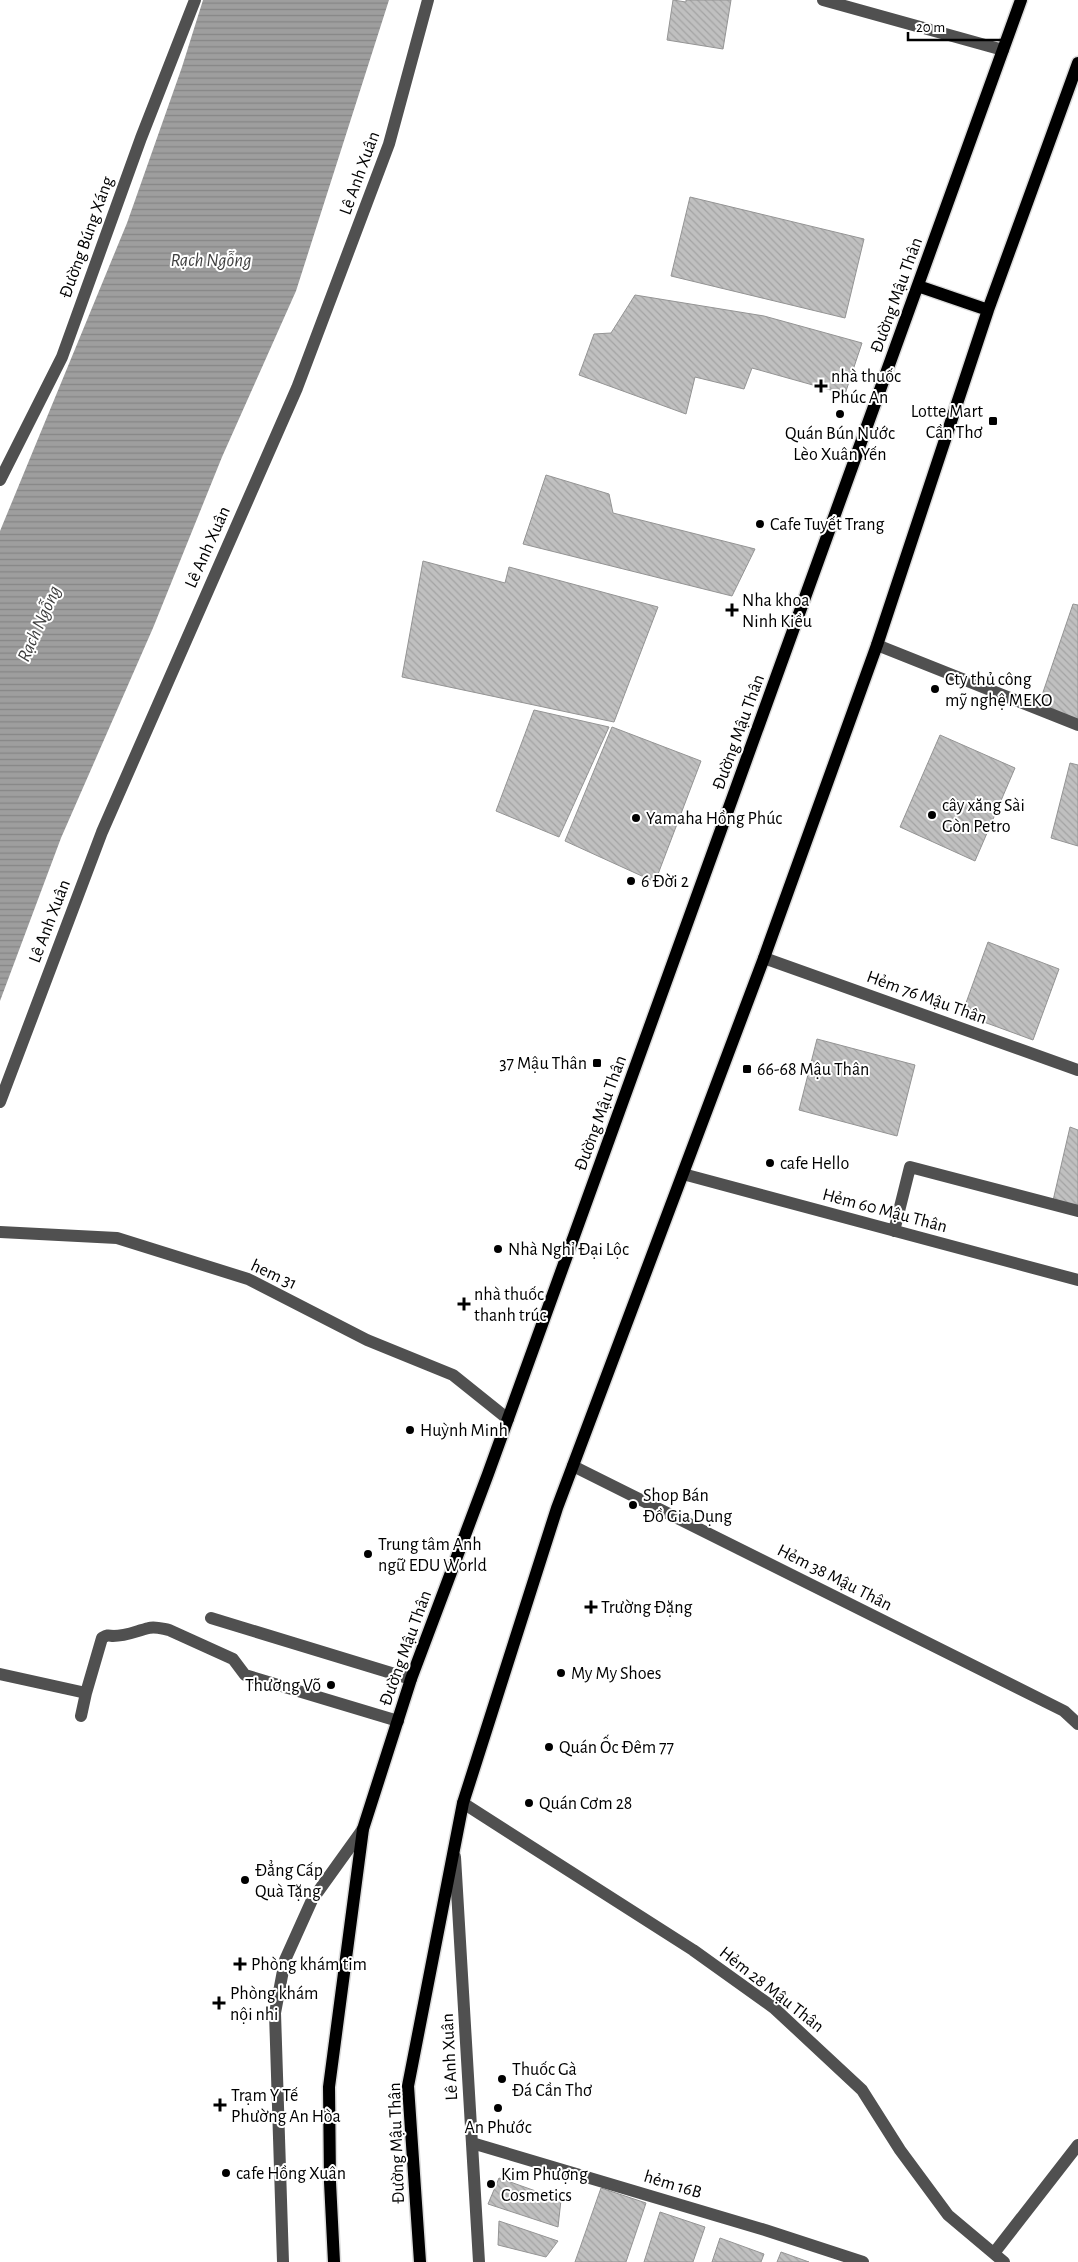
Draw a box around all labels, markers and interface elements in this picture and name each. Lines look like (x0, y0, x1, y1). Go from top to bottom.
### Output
scale bar (908, 10, 1010, 42)
text: 20 m (916, 20, 945, 35)
street label: Lê Anh Xuân (337, 129, 383, 217)
street label: Đường Búng Xáng (57, 174, 117, 301)
street label: Đường Mậu Thân (868, 235, 926, 355)
water label: Rạch Ngỗng (170, 250, 252, 270)
place label: nhà thuốc Phúc An (831, 367, 901, 407)
marker: nhà thuốc Phúc An (815, 380, 827, 392)
place label: Lotte Mart Cần Thơ (911, 403, 983, 442)
marker: Quán Bún Nước Lèo Xuân Yến (834, 408, 846, 420)
marker: Lotte Mart Cần Thơ (987, 415, 999, 427)
place label: Quán Bún Nước Lèo Xuân Yến (785, 425, 895, 464)
street label: Lê Anh Xuân (182, 504, 234, 591)
place label: Cafe Tuyết Trang (770, 515, 884, 534)
marker: Cafe Tuyết Trang (754, 518, 766, 530)
water label: Rạch Ngỗng (13, 582, 65, 665)
place label: Nha khoa Ninh Kiều (742, 592, 812, 631)
marker: Nha khoa Ninh Kiều (726, 604, 738, 616)
place label: Cty thủ công mỹ nghệ MEKO (945, 671, 1053, 710)
street label: Đường Mậu Thân (710, 672, 768, 792)
marker: Cty thủ công mỹ nghệ MEKO (929, 683, 941, 695)
place label: cây xăng Sài Gòn Petro (942, 797, 1025, 836)
place label: Yamaha Hồng Phúc (646, 809, 782, 828)
marker: cây xăng Sài Gòn Petro (926, 809, 938, 821)
marker: Yamaha Hồng Phúc (630, 812, 642, 824)
place label: 6 Đời 2 (641, 873, 689, 891)
marker: 6 Đời 2 (625, 875, 637, 887)
street label: Lê Anh Xuân (26, 877, 74, 965)
street label: Hẻm 76 Mậu Thân (864, 968, 989, 1028)
street label: Đường Mậu Thân (572, 1053, 630, 1173)
place label: 37 Mậu Thân (499, 1055, 587, 1073)
marker: 37 Mậu Thân (591, 1057, 603, 1069)
place label: 66-68 Mậu Thân (757, 1061, 869, 1079)
marker: 66-68 Mậu Thân (741, 1063, 753, 1075)
place label: cafe Hello (780, 1155, 849, 1173)
marker: cafe Hello (764, 1157, 776, 1169)
street label: Hẻm 60 Mậu Thân (820, 1186, 949, 1236)
place label: Nhà Nghỉ Đại Lộc (508, 1241, 629, 1259)
marker: Nhà Nghỉ Đại Lộc (492, 1243, 504, 1255)
street label: hem 31 (248, 1256, 299, 1293)
place label: nhà thuốc thanh trúc (474, 1285, 547, 1325)
marker: nhà thuốc thanh trúc (458, 1298, 470, 1310)
place label: Huỳnh Minh (420, 1422, 508, 1440)
marker: Huỳnh Minh (404, 1424, 416, 1436)
place label: Shop Bán Đồ Gia Dụng (643, 1487, 732, 1526)
marker: Shop Bán Đồ Gia Dụng (627, 1499, 639, 1511)
place label: Trung tâm Anh ngữ EDU World (378, 1536, 487, 1575)
street label: Hẻm 38 Mậu Thân (774, 1541, 895, 1615)
marker: Trung tâm Anh ngữ EDU World (362, 1548, 374, 1560)
street label: Đường Mậu Thân (377, 1588, 435, 1708)
place label: Trường Đặng (601, 1599, 692, 1617)
marker: Trường Đặng (585, 1601, 597, 1613)
place label: My My Shoes (571, 1665, 662, 1683)
marker: My My Shoes (555, 1667, 567, 1679)
place label: Thương Võ (245, 1677, 321, 1695)
marker: Thương Võ (325, 1679, 337, 1691)
place label: Quán Ốc Đêm 77 (559, 1734, 674, 1757)
marker: Quán Ốc Đêm 77 (543, 1741, 555, 1753)
place label: Quán Cơm 28 (539, 1795, 632, 1813)
marker: Quán Cơm 28 (523, 1797, 535, 1809)
place label: Đẳng Cấp Quà Tặng (255, 1860, 323, 1901)
marker: Đẳng Cấp Quà Tặng (239, 1874, 251, 1886)
street label: Hẻm 28 Mậu Thân (716, 1944, 827, 2036)
place label: Phòng khám tim (251, 1956, 367, 1974)
marker: Phòng khám tim (233, 1957, 247, 1971)
place label: Phòng khám nội nhi (230, 1985, 319, 2024)
marker: Phòng khám nội nhi (212, 1996, 226, 2010)
street label: Lê Anh Xuân (439, 2013, 461, 2101)
place label: Thuốc Gà Đá Cần Thơ (512, 2060, 592, 2100)
marker: Thuốc Gà Đá Cần Thơ (496, 2073, 508, 2085)
street label: Đường Mậu Thân (386, 2082, 408, 2204)
place label: Trạm Y Tế Phường An Hòa (231, 2086, 341, 2126)
marker: Trạm Y Tế Phường An Hòa (213, 2098, 227, 2112)
marker: An Phước (492, 2102, 504, 2114)
place label: An Phước (464, 2119, 532, 2137)
place label: cafe Hồng Xuân (236, 2164, 346, 2183)
place label: Kim Phượng Cosmetics (501, 2166, 588, 2205)
marker: cafe Hồng Xuân (220, 2167, 232, 2179)
street label: hẻm 16B (642, 2168, 704, 2202)
marker: Kim Phượng Cosmetics (485, 2178, 497, 2190)

